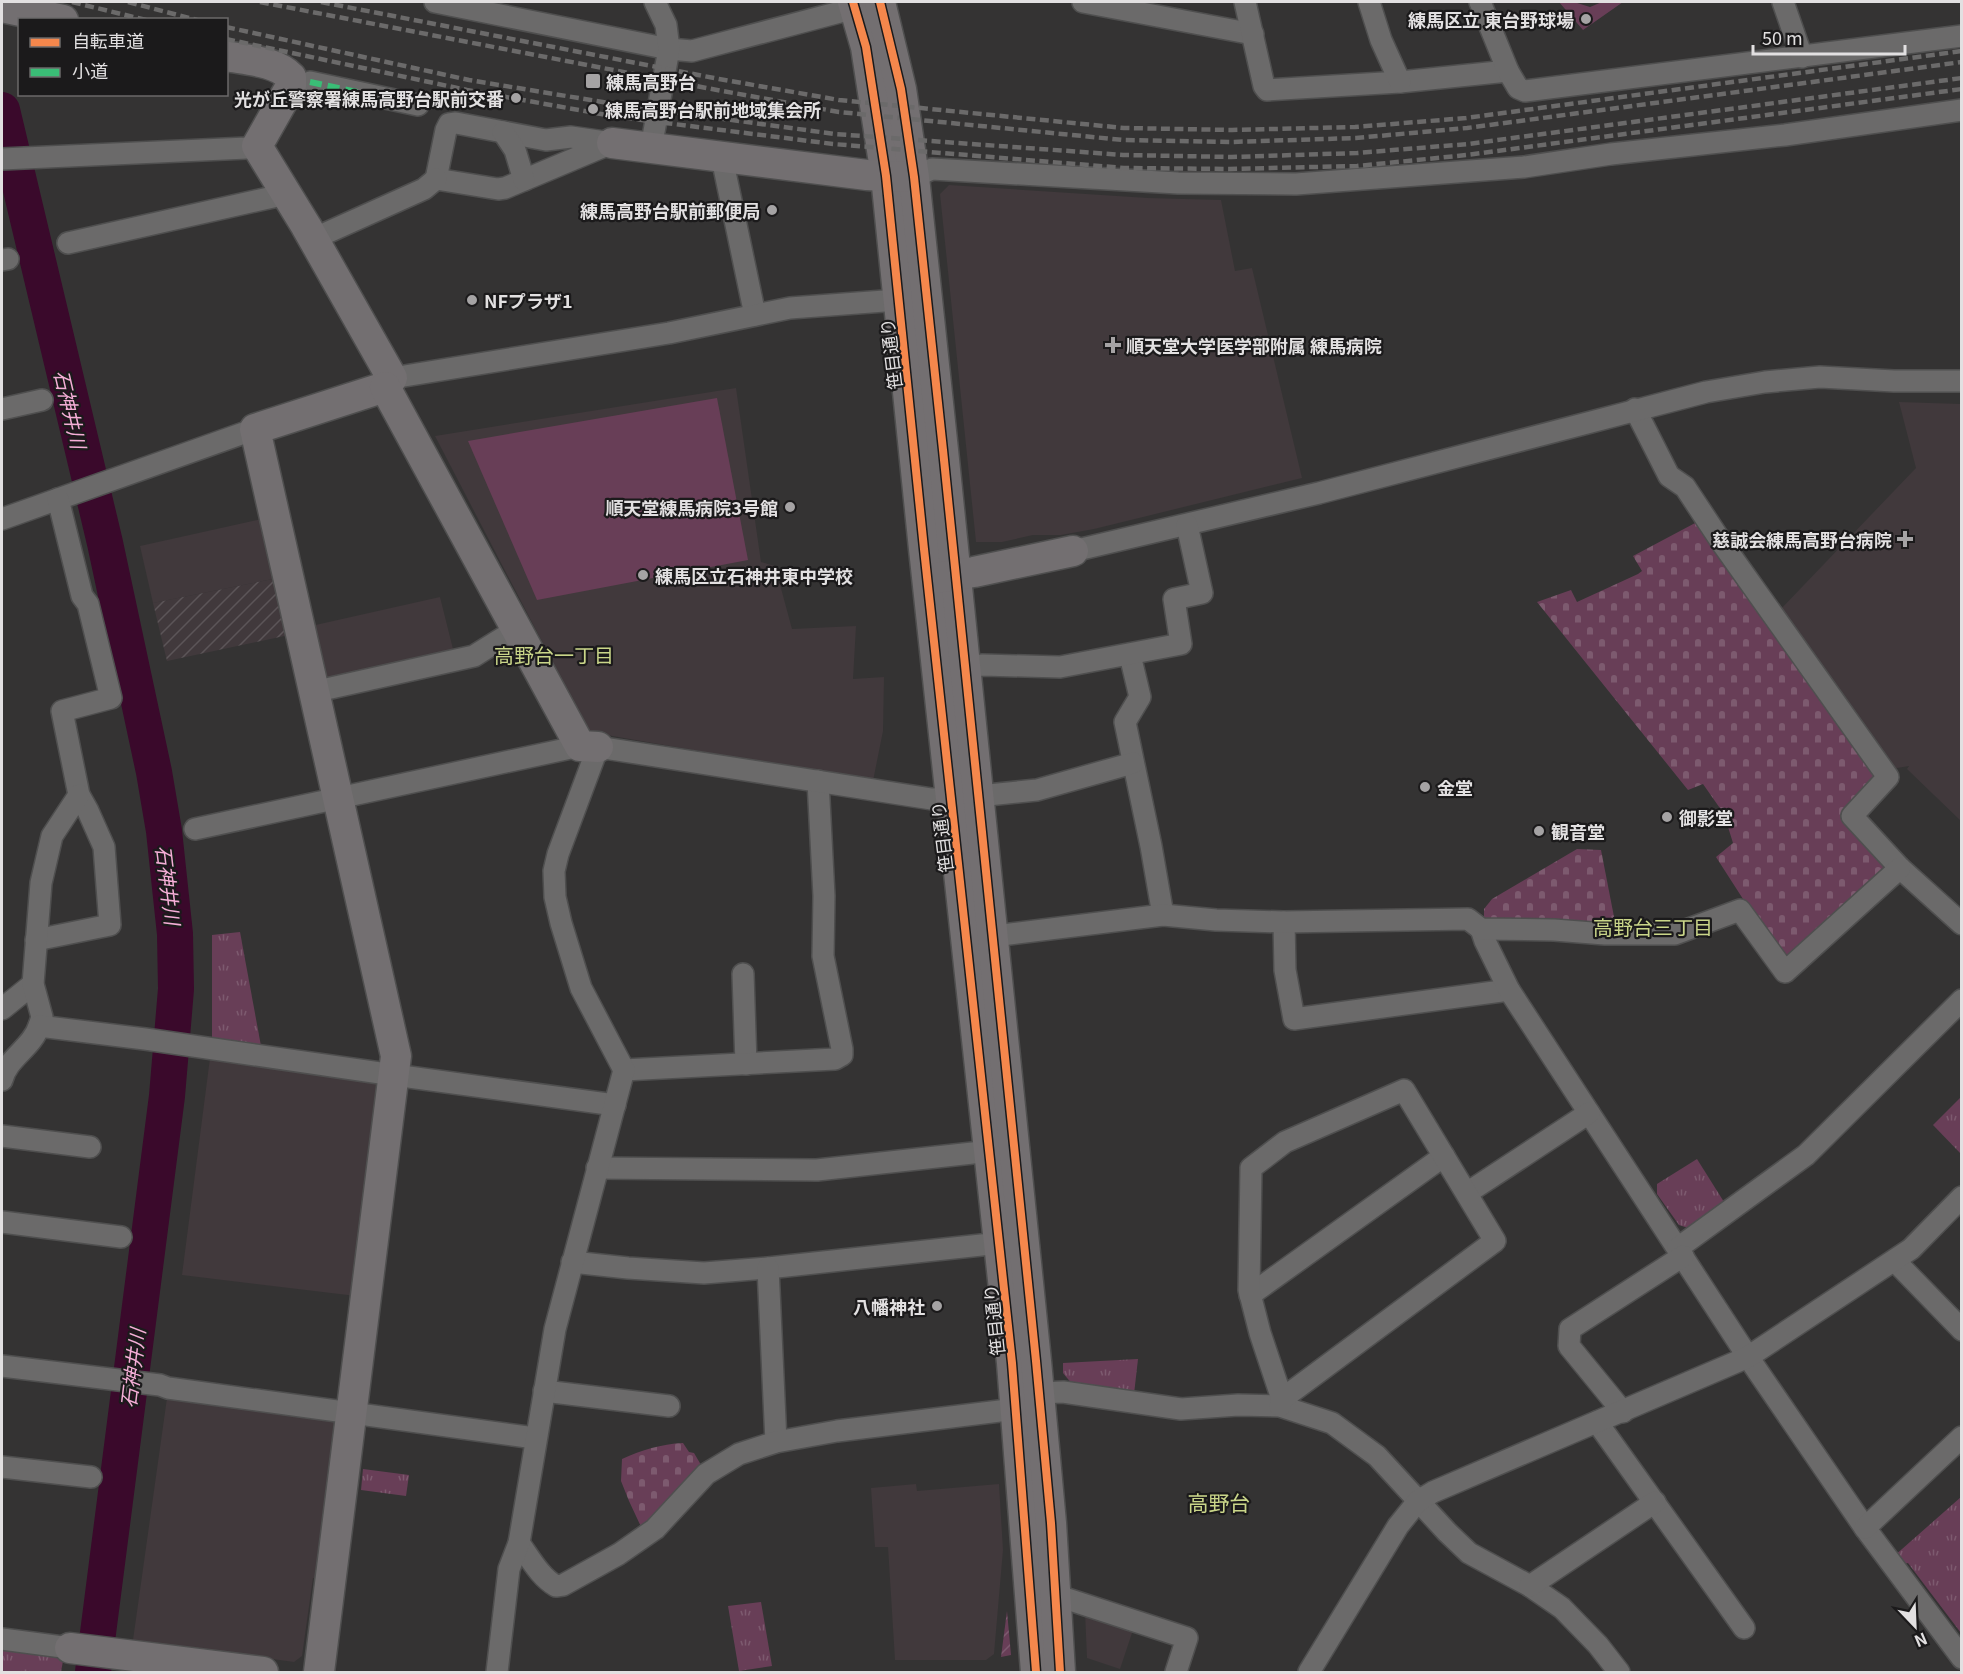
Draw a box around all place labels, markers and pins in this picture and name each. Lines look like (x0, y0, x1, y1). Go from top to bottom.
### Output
place label: 練馬区立 東台野球場 (1408, 6, 1574, 32)
marker: 練馬区立 東台野球場 (1579, 12, 1593, 26)
place label: 練馬高野台 (606, 68, 696, 94)
marker: 練馬高野台 (584, 72, 602, 90)
place label: 光が丘警察署練馬高野台駅前交番 (234, 85, 504, 111)
marker: 光が丘警察署練馬高野台駅前交番 (509, 91, 523, 105)
place label: 練馬高野台駅前地域集会所 (605, 96, 821, 122)
marker: 練馬高野台駅前地域集会所 (586, 102, 600, 116)
place label: 練馬高野台駅前郵便局 (580, 197, 760, 223)
marker: 練馬高野台駅前郵便局 (765, 203, 779, 217)
place label: NFプラザ1 (484, 287, 573, 313)
marker: NFプラザ1 (465, 293, 479, 307)
place label: 順天堂大学医学部附属 練馬病院 (1126, 332, 1382, 358)
marker: 順天堂大学医学部附属 練馬病院 (1104, 336, 1122, 354)
place label: 順天堂練馬病院3号館 (605, 494, 778, 520)
marker: 順天堂練馬病院3号館 (783, 500, 797, 514)
place label: 慈誠会練馬高野台病院 (1712, 526, 1892, 552)
marker: 慈誠会練馬高野台病院 (1896, 530, 1914, 548)
place label: 練馬区立石神井東中学校 (655, 562, 853, 588)
marker: 練馬区立石神井東中学校 (636, 568, 650, 582)
place label: 金堂 (1437, 774, 1473, 800)
marker: 金堂 (1418, 780, 1432, 794)
place label: 御影堂 (1678, 804, 1733, 830)
marker: 御影堂 (1660, 810, 1674, 824)
place label: 観音堂 (1551, 818, 1605, 844)
marker: 観音堂 (1532, 824, 1546, 838)
place label: 八幡神社 (853, 1293, 925, 1319)
marker: 八幡神社 (930, 1299, 944, 1313)

